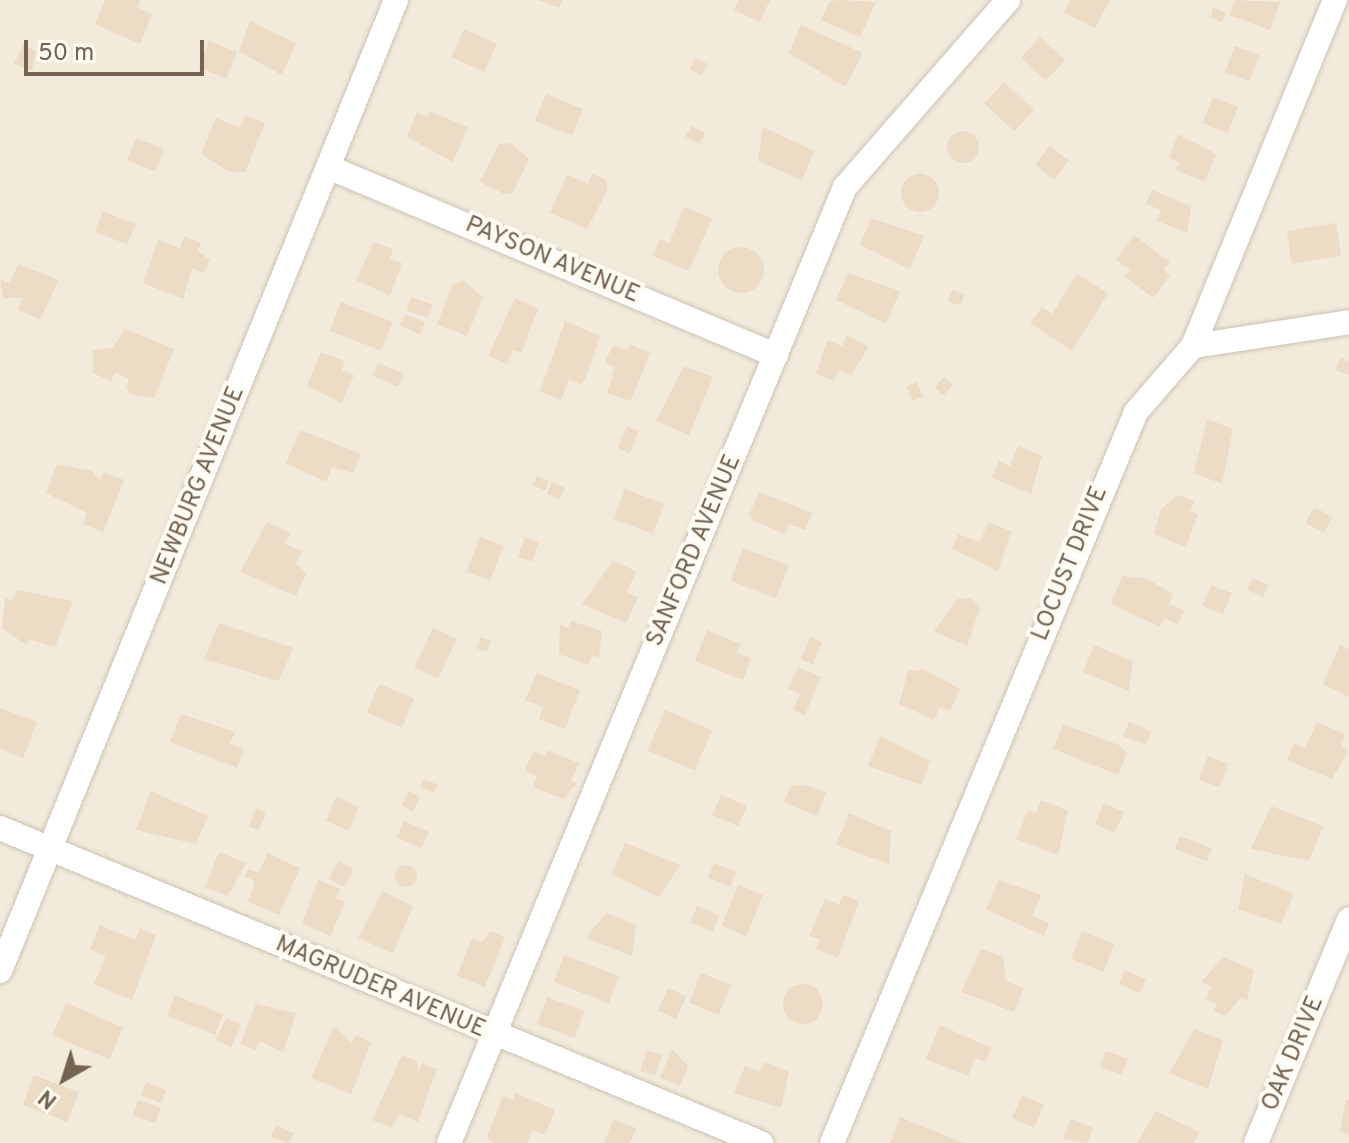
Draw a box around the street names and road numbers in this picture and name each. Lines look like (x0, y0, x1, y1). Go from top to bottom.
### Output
street label: PAYSON AVENUE (460, 211, 644, 311)
street label: NEWBURG AVENUE (146, 382, 252, 590)
street label: SANFORD AVENUE (641, 450, 749, 652)
street label: LOCUST DRIVE (1027, 482, 1115, 646)
street label: MAGRUDER AVENUE (270, 931, 490, 1045)
street label: OAK DRIVE (1257, 992, 1331, 1116)

